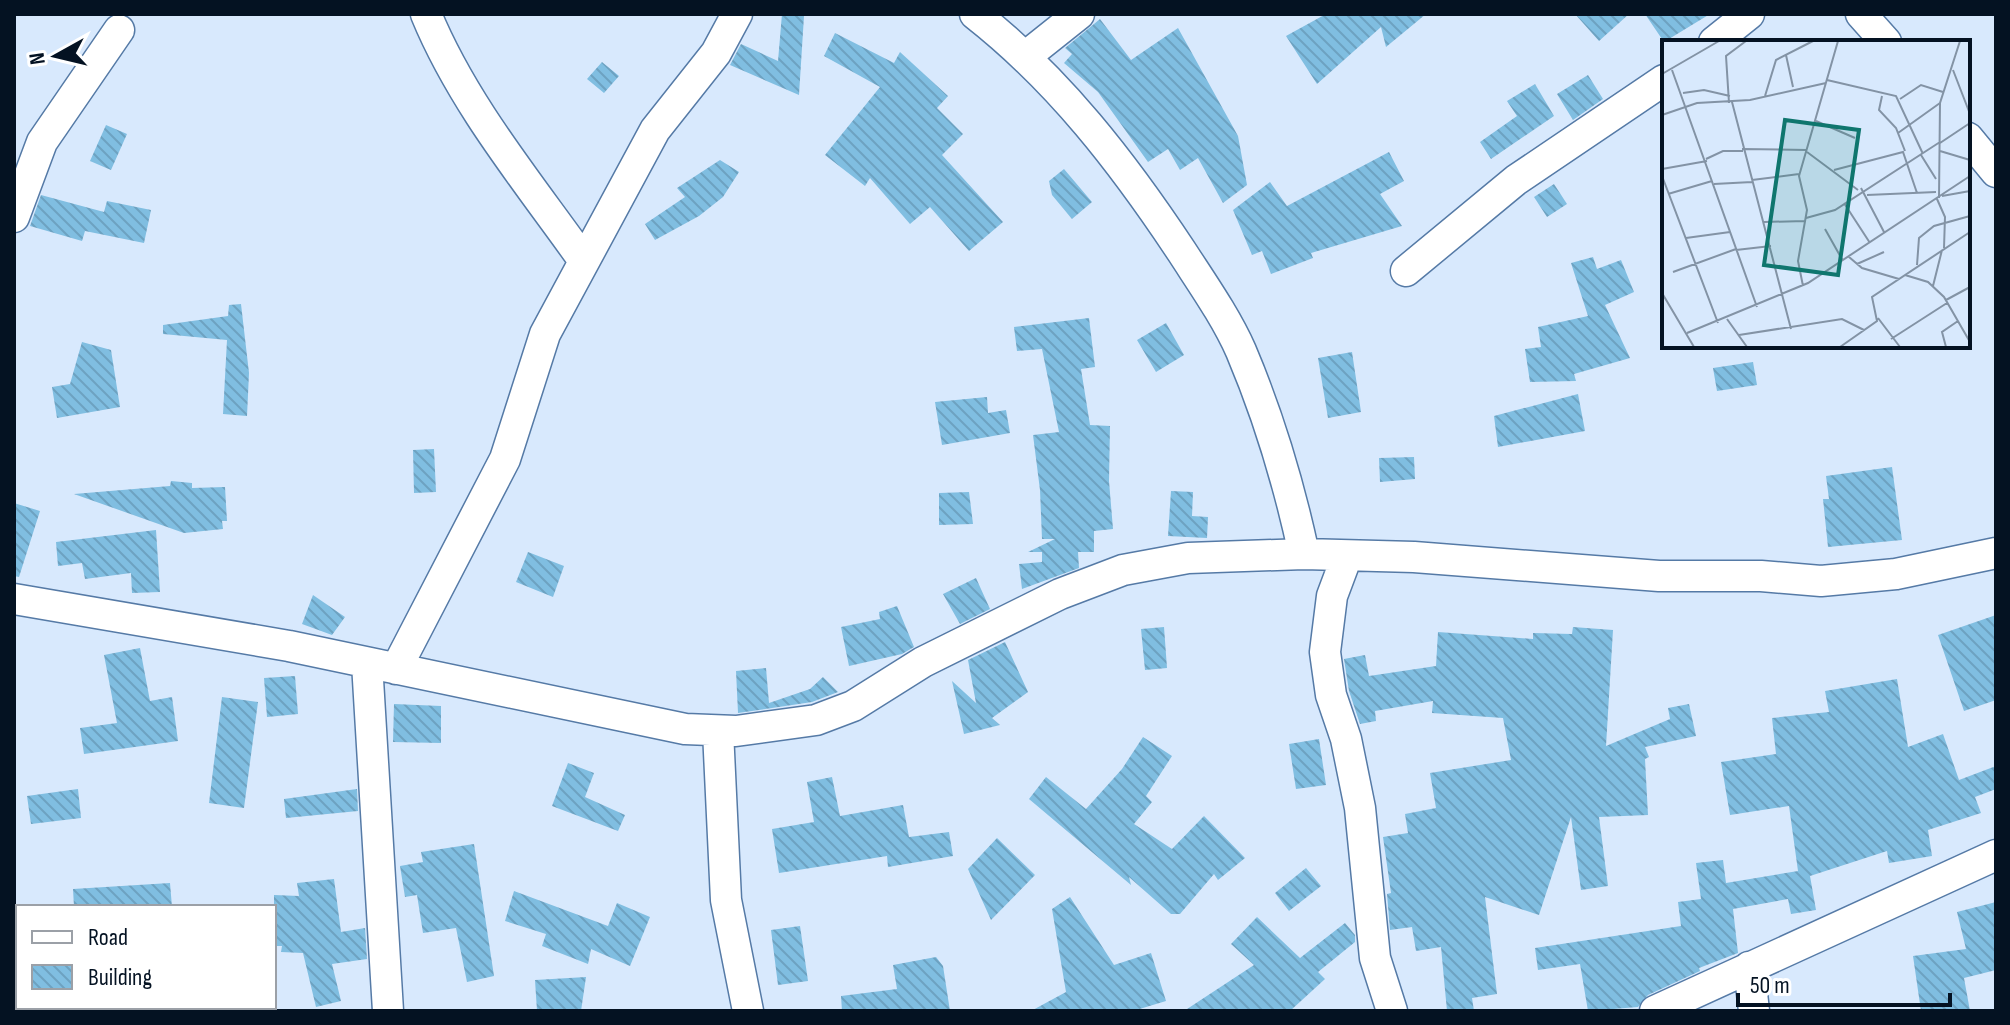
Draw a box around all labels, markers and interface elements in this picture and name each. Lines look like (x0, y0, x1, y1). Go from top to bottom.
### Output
north arrow (16, 16, 96, 96)
inset map (1662, 40, 1970, 348)
text: N (23, 51, 52, 66)
legend (16, 905, 276, 1009)
text: Road (88, 923, 128, 952)
scale bar (1738, 957, 1950, 1007)
text: Building (88, 963, 152, 992)
text: 50 m (1750, 971, 1790, 1000)

